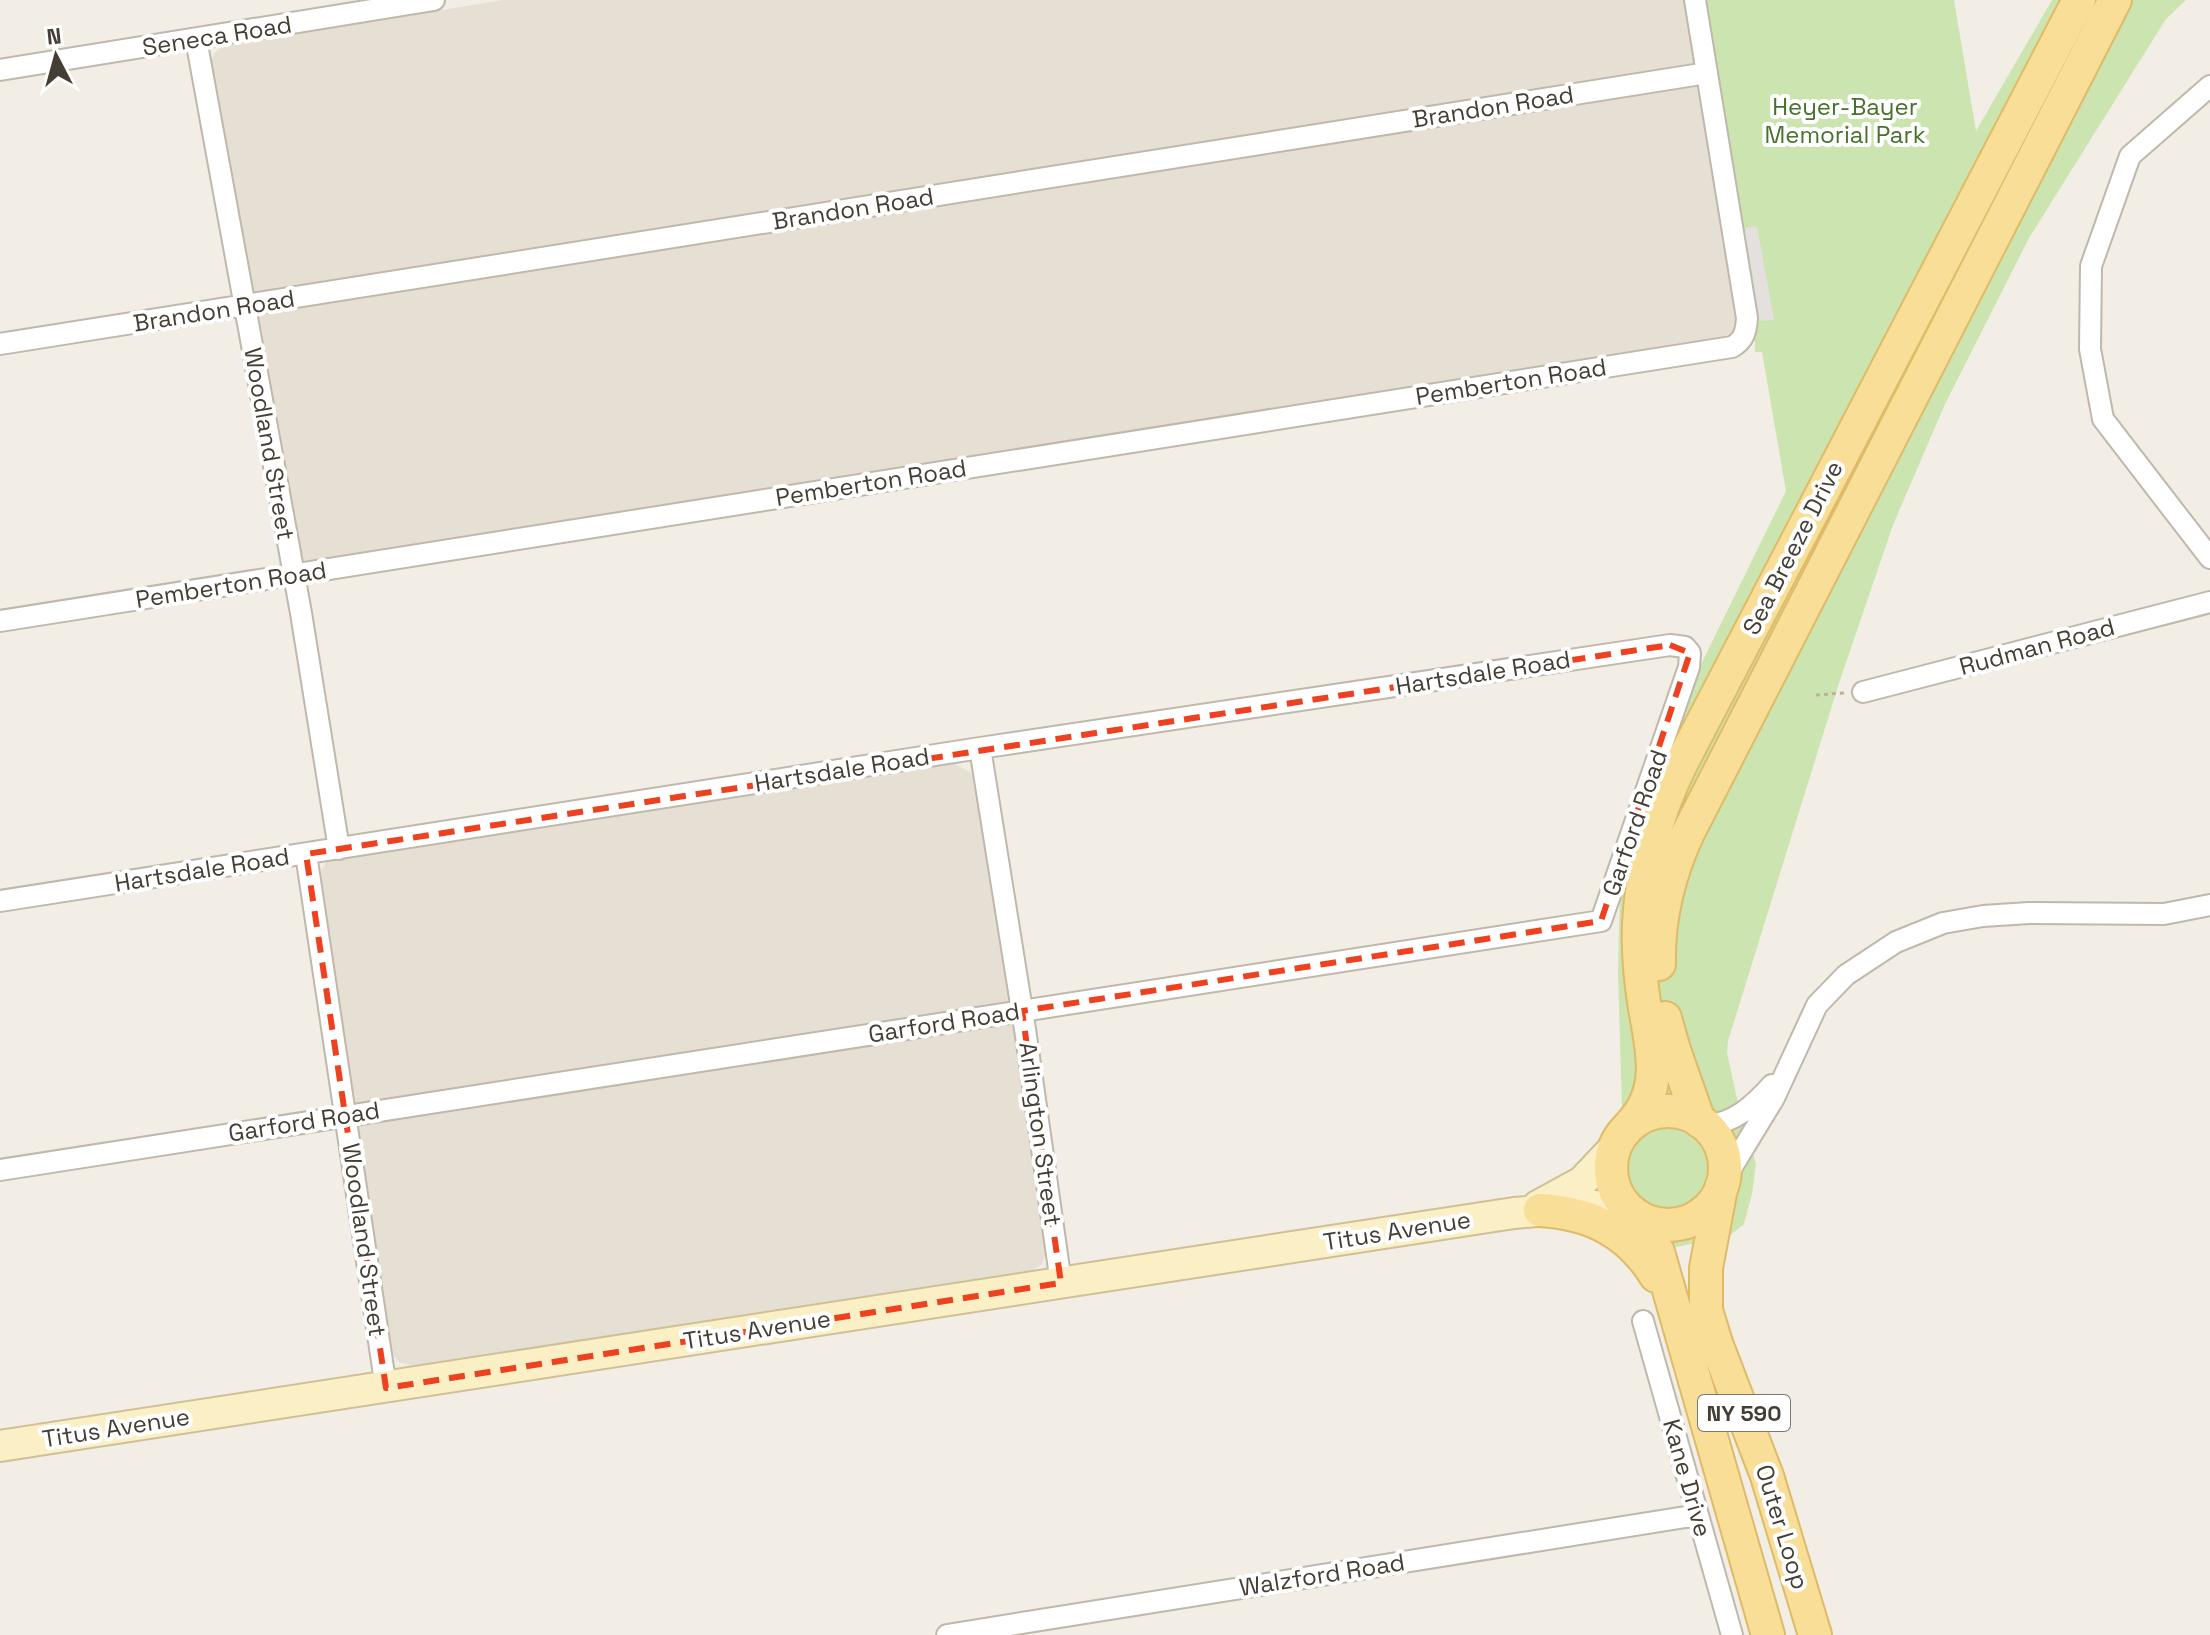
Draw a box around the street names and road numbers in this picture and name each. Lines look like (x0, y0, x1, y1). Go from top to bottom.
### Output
street label: Seneca Road (140, 8, 294, 63)
street label: Brandon Road (1410, 78, 1576, 135)
street label: Brandon Road (770, 180, 936, 237)
street label: Brandon Road (131, 282, 297, 339)
street label: Woodland Street (237, 345, 302, 543)
street label: Pemberton Road (1413, 351, 1609, 412)
street label: Pemberton Road (773, 452, 969, 513)
street label: Sea Breeze Drive (1735, 456, 1850, 640)
street label: Pemberton Road (133, 554, 329, 615)
street label: Rudman Road (1956, 611, 2118, 682)
street label: Hartsdale Road (1393, 643, 1573, 702)
street label: Hartsdale Road (752, 740, 932, 799)
street label: Garford Road (1595, 746, 1674, 900)
street label: Hartsdale Road (112, 840, 292, 899)
street label: Garford Road (866, 995, 1022, 1050)
street label: Arlington Street (1012, 1040, 1069, 1228)
street label: Garford Road (226, 1094, 382, 1149)
street label: Woodland Street (336, 1141, 393, 1339)
street label: Titus Avenue (1321, 1204, 1473, 1257)
street label: Titus Avenue (681, 1303, 833, 1356)
road number: NY 590 (1698, 1395, 1790, 1431)
street label: Titus Avenue (40, 1401, 192, 1454)
street label: Kane Drive (1656, 1415, 1719, 1540)
street label: Outer Loop (1749, 1461, 1816, 1593)
street label: Walzford Road (1237, 1546, 1407, 1603)

